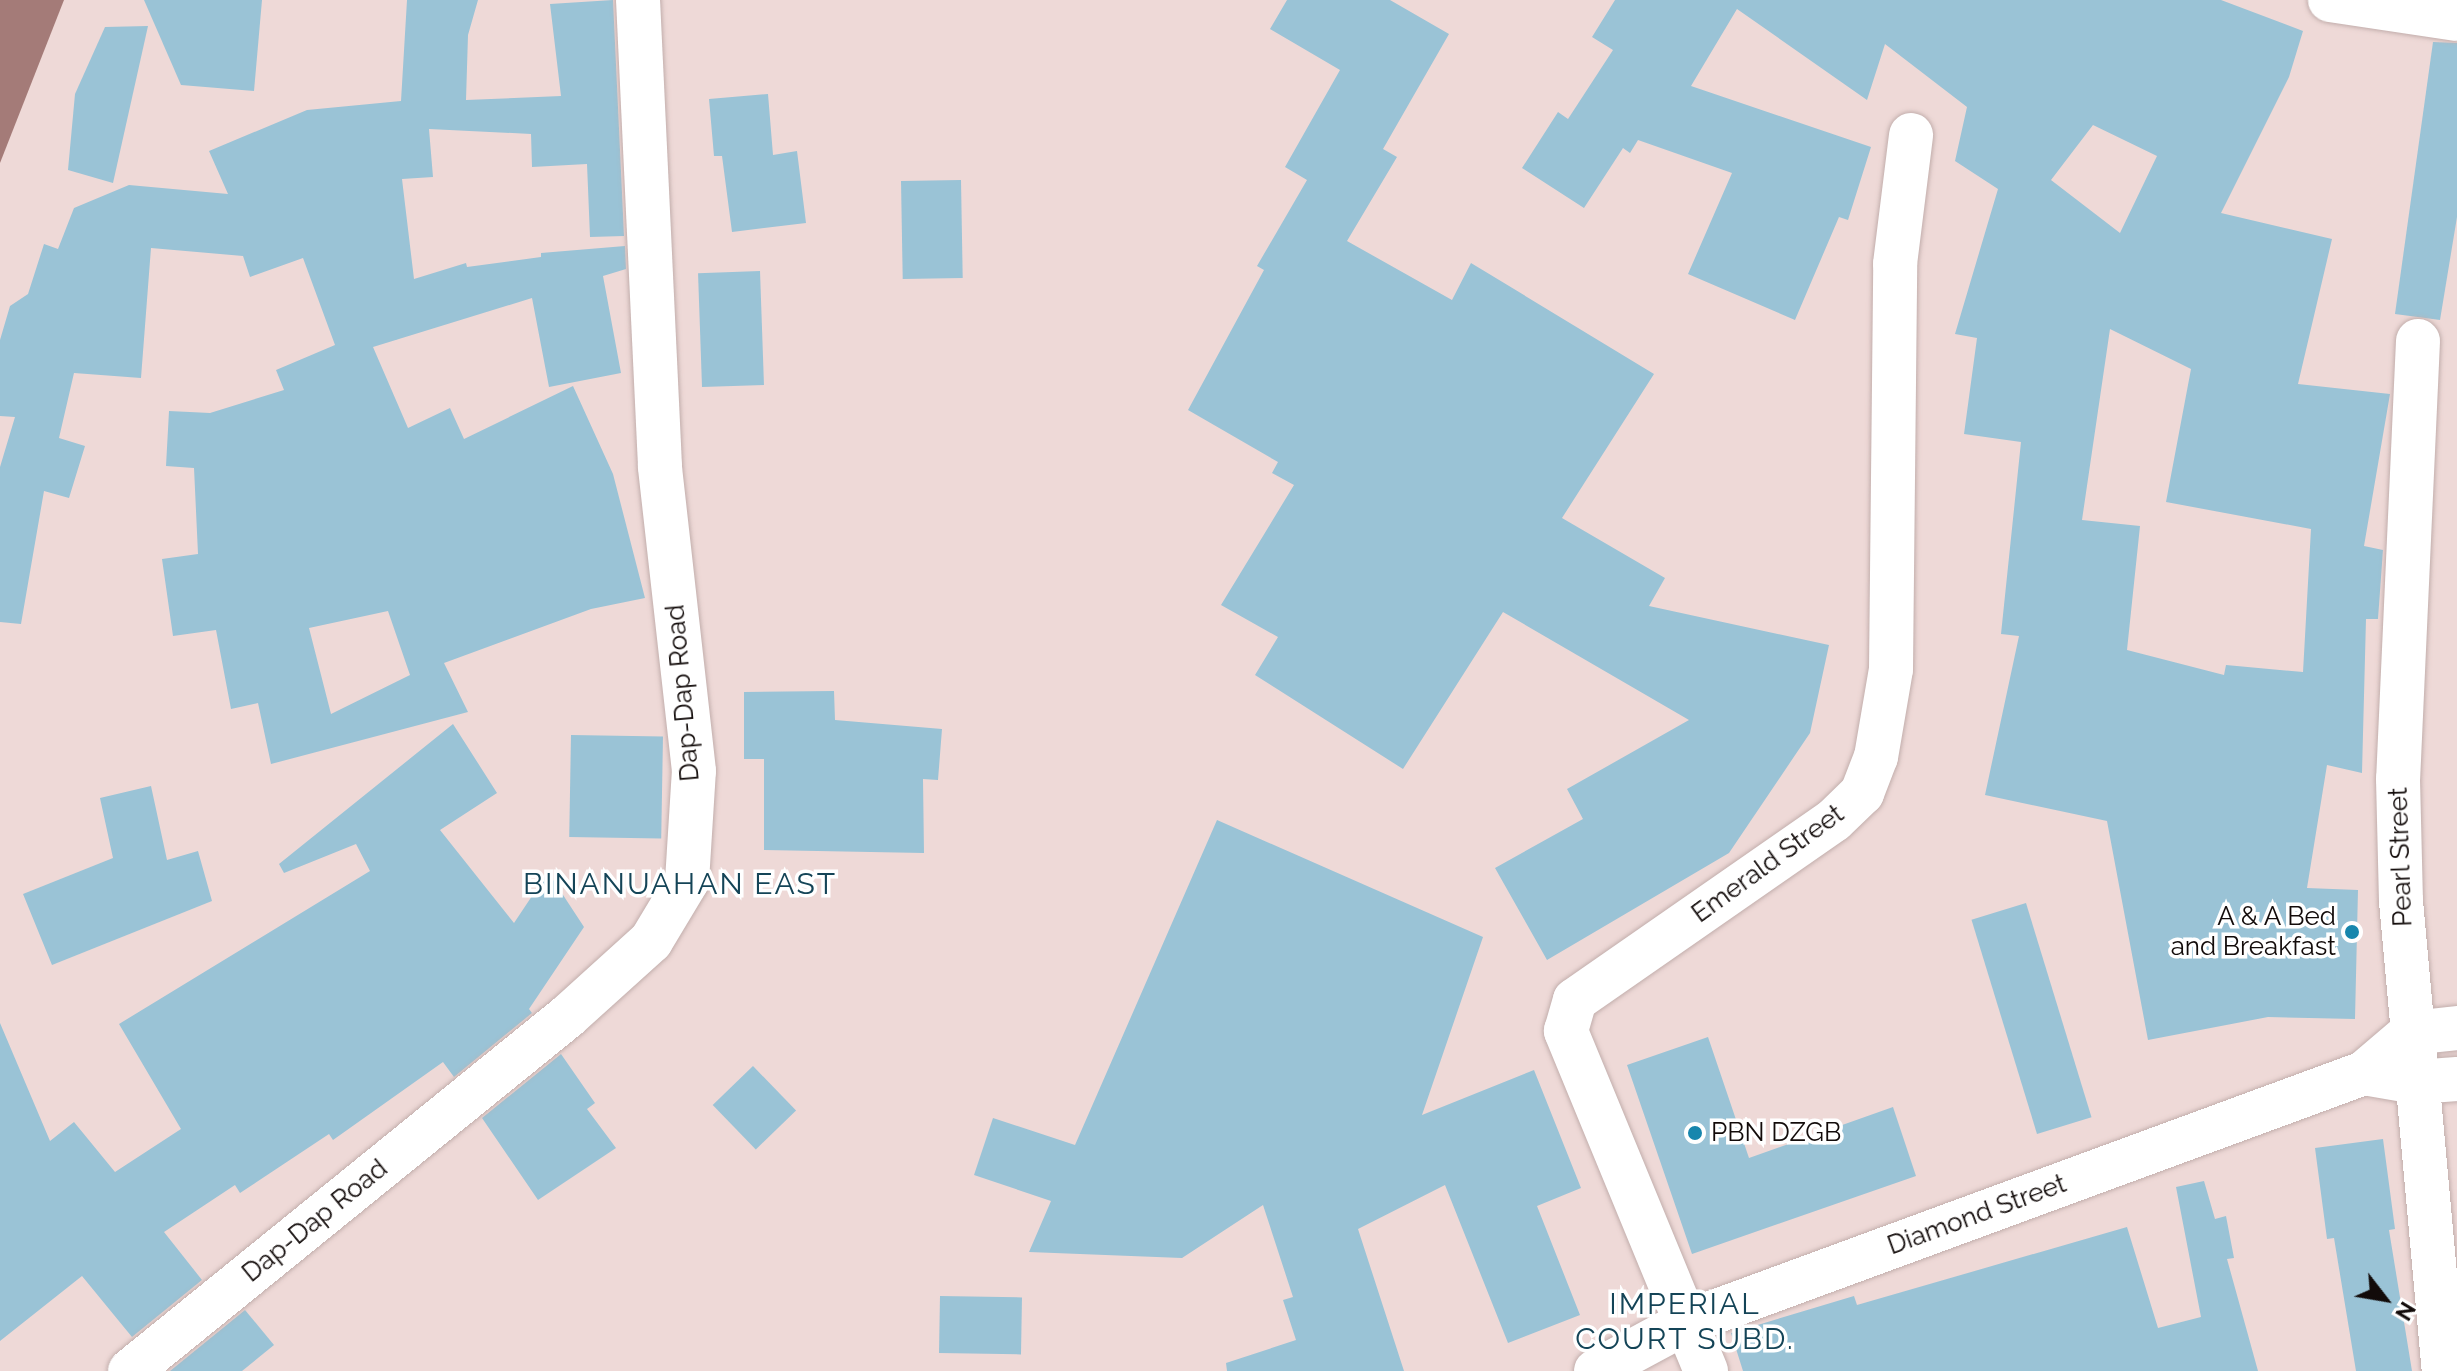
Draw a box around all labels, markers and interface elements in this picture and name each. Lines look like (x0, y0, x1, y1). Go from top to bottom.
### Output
street label: Dap-Dap Road (660, 603, 706, 783)
street label: Pearl Street (2383, 786, 2419, 928)
street label: Emerald Street (1686, 798, 1850, 930)
district label: BINANUAHAN EAST (523, 866, 837, 902)
place label: A & A Bed and Breakfast (2171, 901, 2336, 962)
marker: A & A Bed and Breakfast (2343, 923, 2361, 941)
place label: PBN DZGB (1711, 1117, 1841, 1149)
marker: PBN DZGB (1686, 1124, 1704, 1142)
street label: Dap-Dap Road (236, 1153, 394, 1289)
street label: Diamond Street (1883, 1168, 2071, 1262)
north arrow (2345, 1259, 2425, 1339)
district label: IMPERIAL COURT SUBD. (1575, 1286, 1795, 1356)
text: N (2390, 1297, 2421, 1325)

